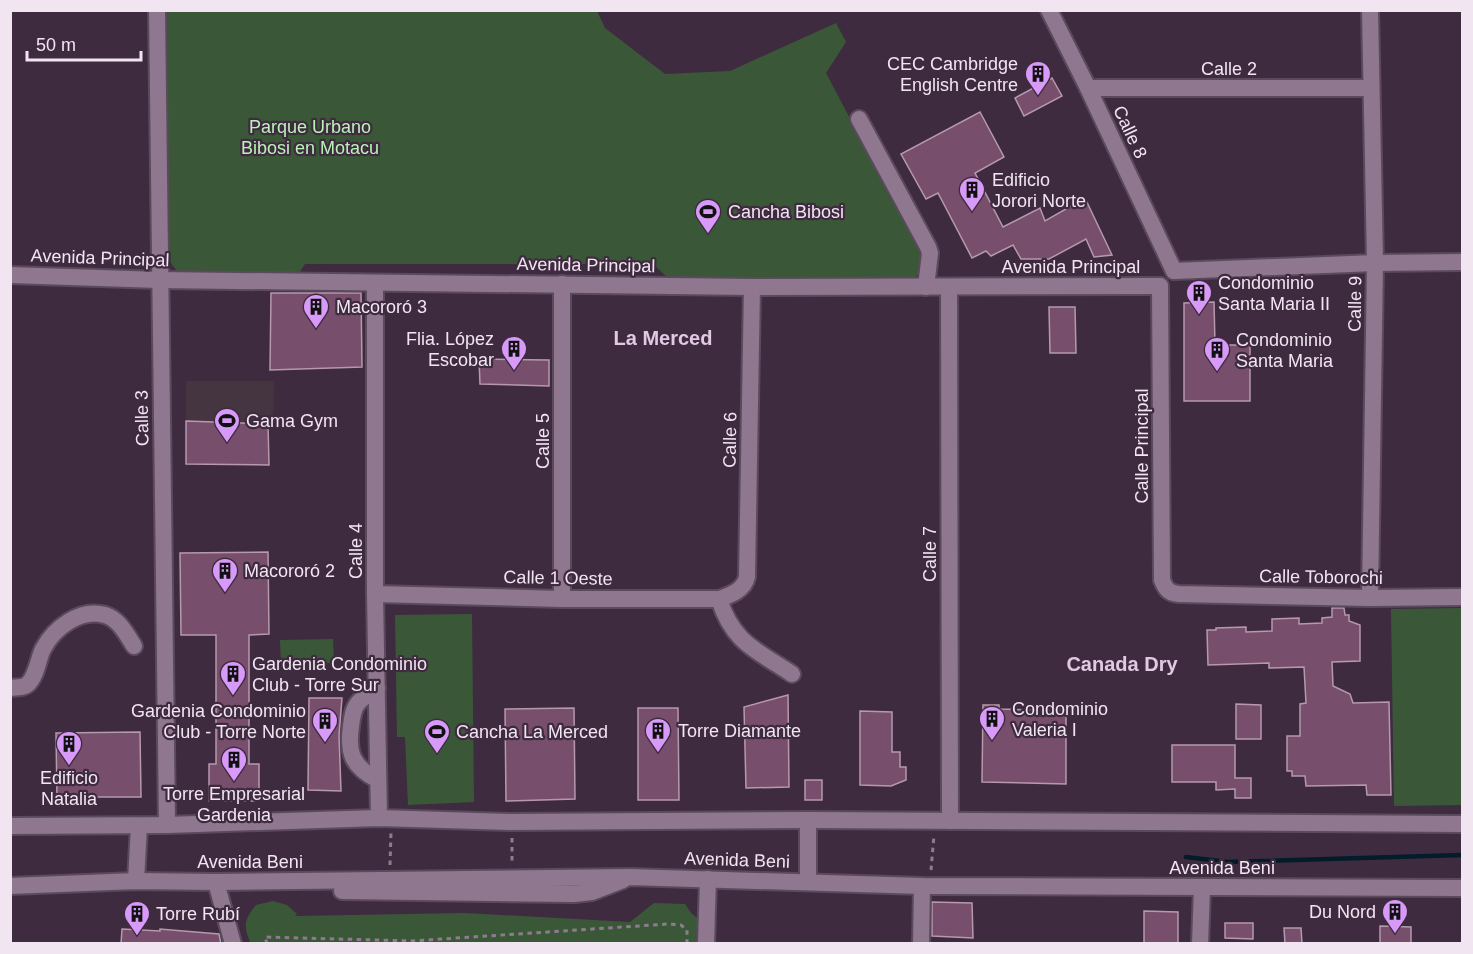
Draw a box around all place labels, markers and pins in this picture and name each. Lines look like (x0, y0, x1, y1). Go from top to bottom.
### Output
place label: CEC Cambridge English Centre (887, 54, 1018, 95)
building icon: CEC Cambridge English Centre (1023, 59, 1053, 97)
place label: Edificio Jorori Norte (992, 170, 1086, 211)
building icon: Edificio Jorori Norte (957, 175, 987, 213)
sports icon: Cancha Bibosi (693, 197, 723, 235)
place label: Cancha Bibosi (728, 202, 844, 222)
place label: Condominio Santa Maria II (1218, 273, 1330, 314)
building icon: Condominio Santa Maria II (1184, 278, 1214, 316)
building icon: Macororó 3 (301, 292, 331, 330)
place label: Macororó 3 (336, 297, 427, 317)
place label: Flia. López Escobar (406, 329, 494, 370)
place label: Condominio Santa Maria (1236, 330, 1334, 371)
building icon: Flia. López Escobar (499, 334, 529, 372)
building icon: Condominio Santa Maria (1202, 335, 1232, 373)
sports icon: Gama Gym (212, 406, 242, 444)
place label: Gama Gym (246, 411, 338, 431)
building icon: Macororó 2 (210, 556, 240, 594)
place label: Macororó 2 (244, 561, 335, 581)
place label: Gardenia Condominio Club - Torre Sur (252, 654, 427, 695)
building icon: Gardenia Condominio Club - Torre Sur (218, 659, 248, 697)
place label: Condominio Valeria I (1012, 699, 1108, 740)
place label: Gardenia Condominio Club - Torre Norte (131, 701, 306, 742)
building icon: Condominio Valeria I (977, 704, 1007, 742)
building icon: Gardenia Condominio Club - Torre Norte (310, 706, 340, 744)
building icon: Torre Diamante (643, 716, 673, 754)
sports icon: Cancha La Merced (422, 717, 452, 755)
place label: Torre Diamante (678, 721, 801, 741)
place label: Cancha La Merced (456, 722, 608, 742)
building icon: Edificio Natalia (54, 729, 84, 767)
building icon: Torre Empresarial Gardenia (219, 745, 249, 783)
place label: Edificio Natalia (40, 768, 98, 809)
place label: Torre Empresarial Gardenia (163, 784, 305, 825)
building icon: Du Nord (1380, 897, 1410, 935)
building icon: Torre Rubí (122, 899, 152, 937)
place label: Du Nord (1309, 902, 1376, 922)
place label: Torre Rubí (156, 904, 240, 924)

